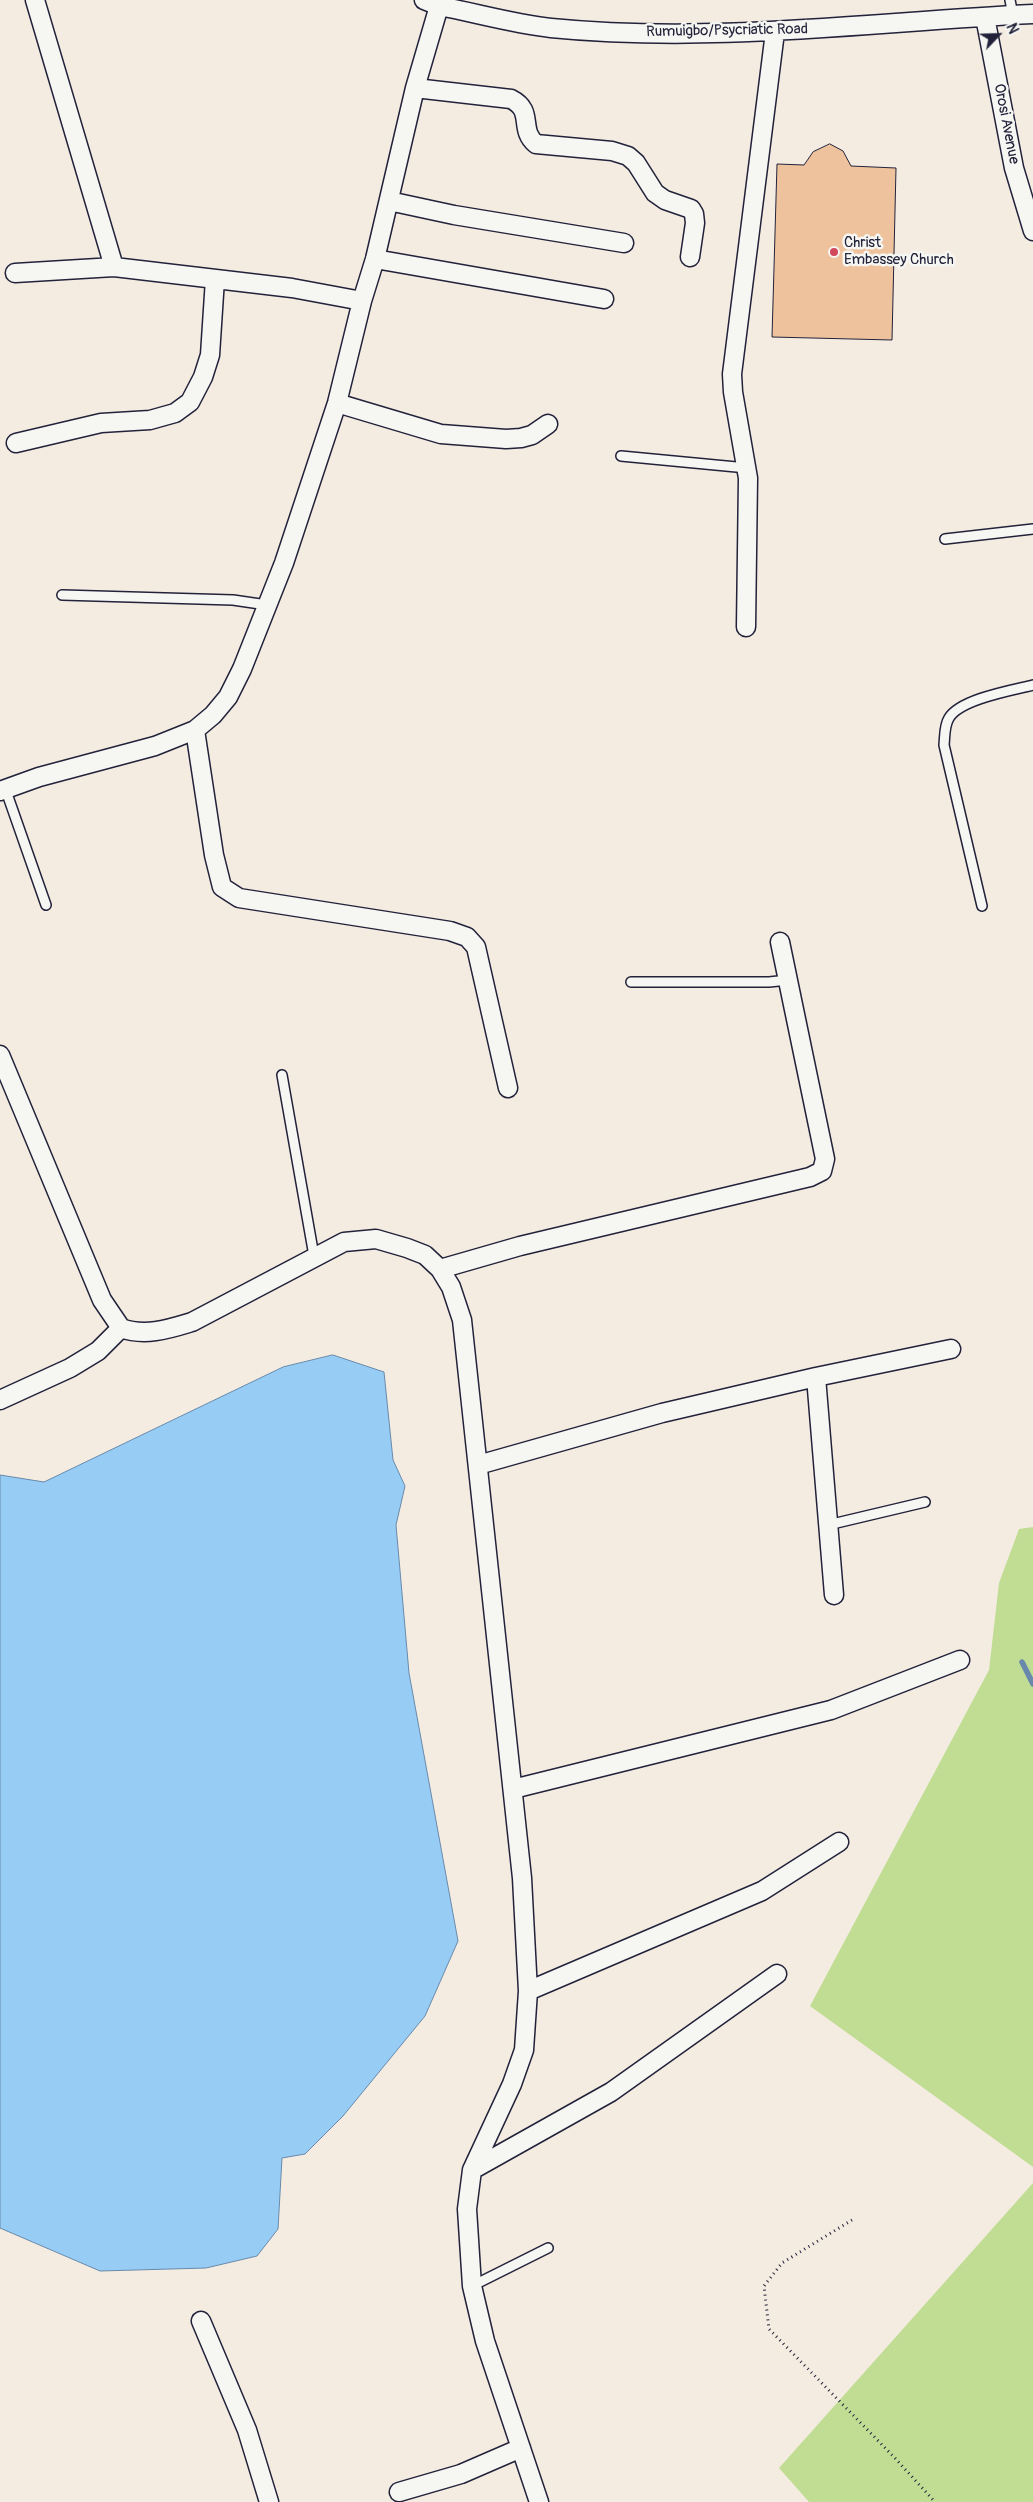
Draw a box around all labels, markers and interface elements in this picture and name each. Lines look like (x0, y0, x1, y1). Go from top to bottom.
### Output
north arrow (973, 10, 1023, 60)
street label: Rumuigbo/Psycriatic Road (646, 21, 808, 41)
text: N (1002, 21, 1022, 36)
street label: Orosi Avenue (989, 82, 1023, 166)
place label: Christ Embassey Church (844, 234, 954, 269)
marker: Christ Embassey Church (828, 246, 840, 258)

